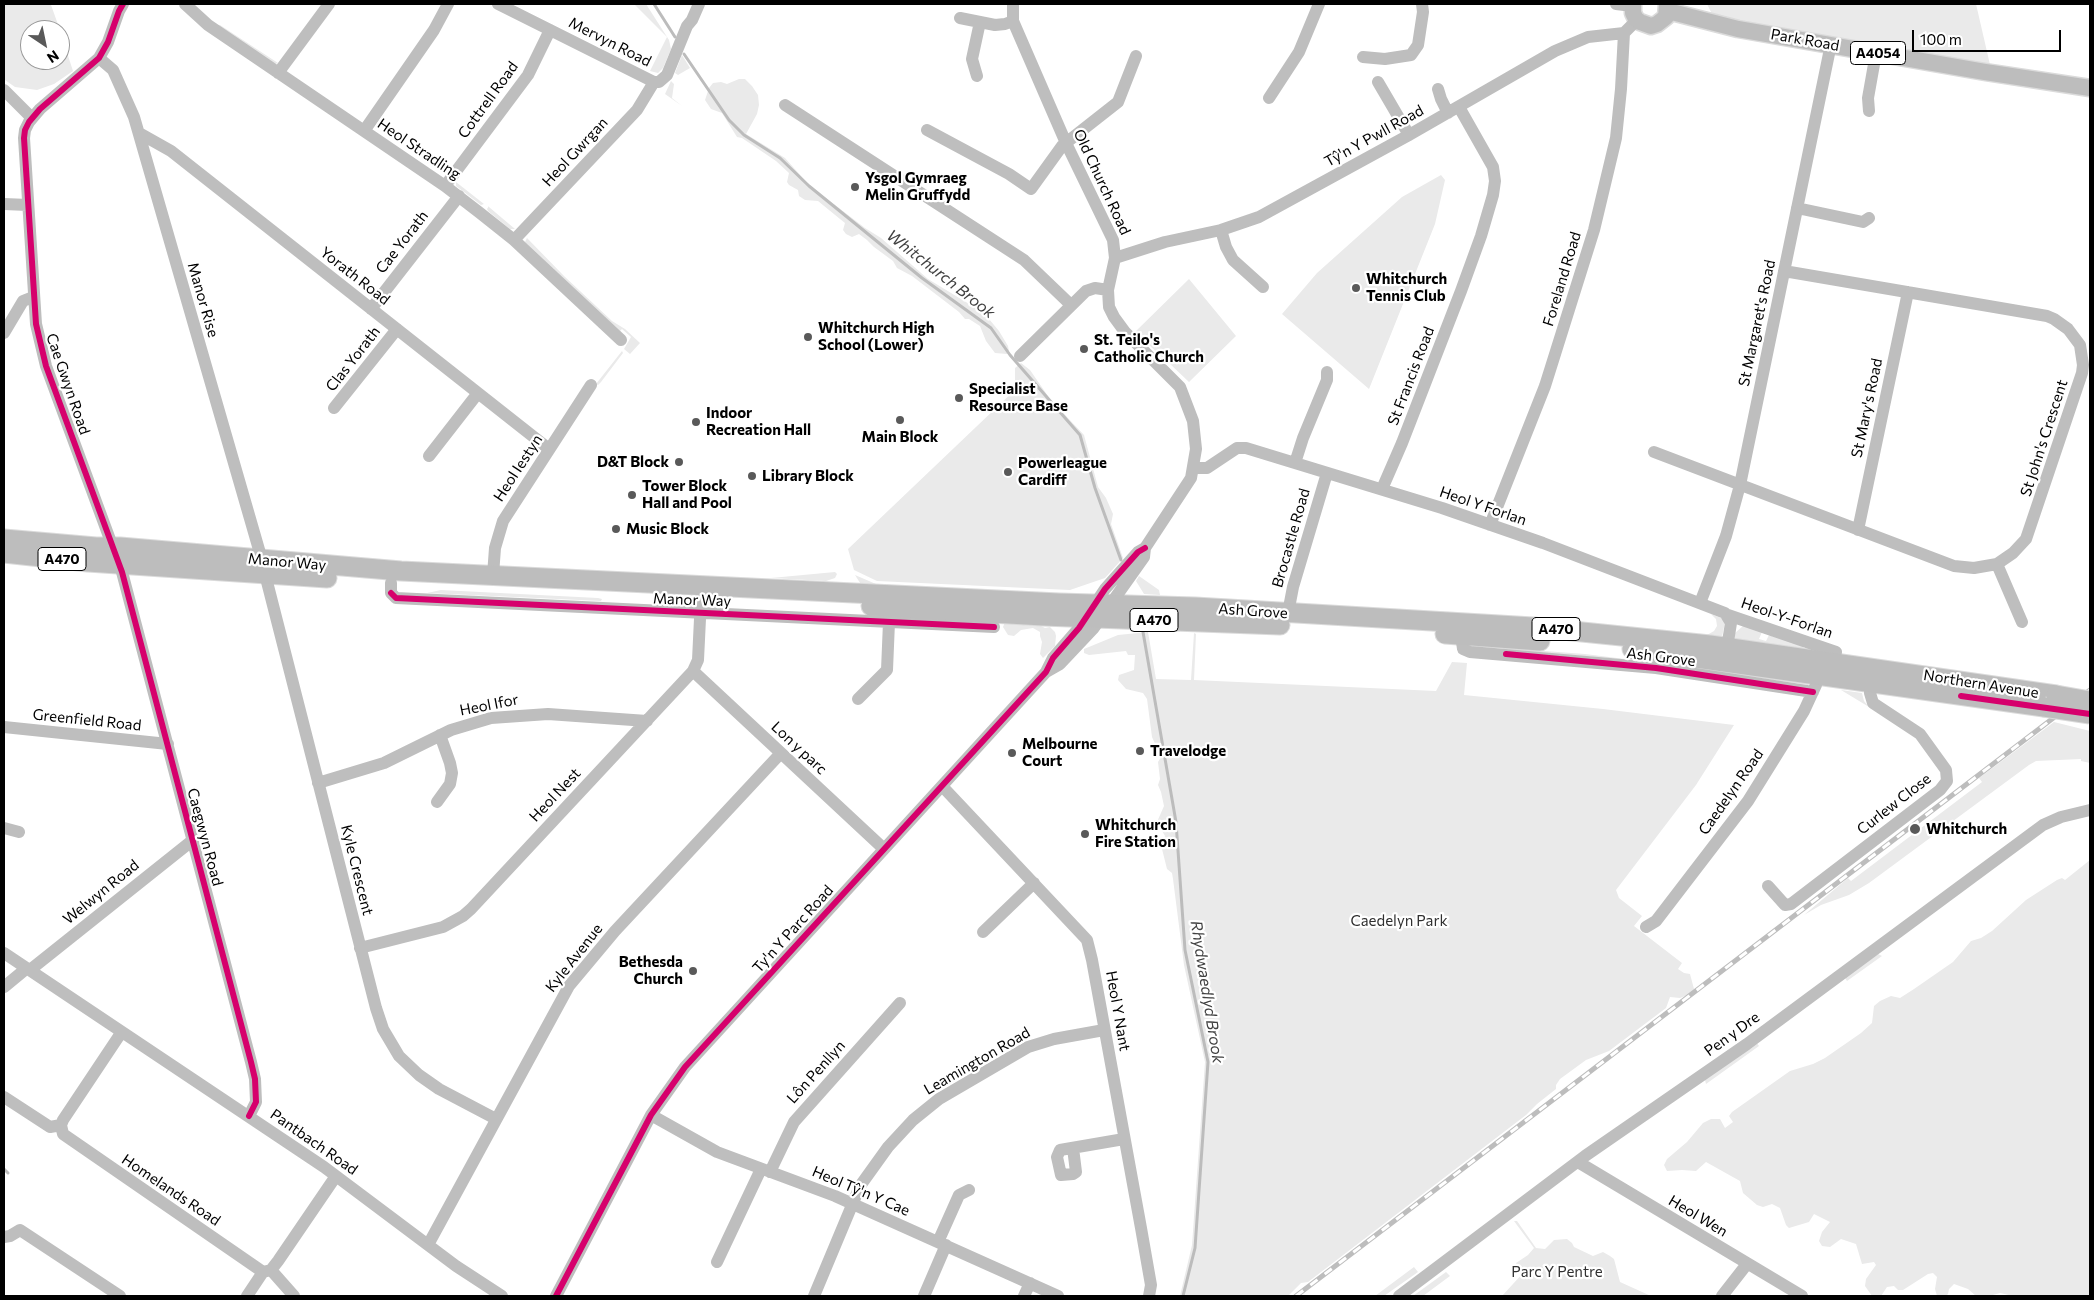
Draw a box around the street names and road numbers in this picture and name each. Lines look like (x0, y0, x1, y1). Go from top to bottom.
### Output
street label: Mervyn Road (566, 14, 654, 70)
street label: Park Road (1769, 25, 1841, 55)
road number: A4054 (1850, 42, 1906, 64)
street label: Cottrell Road (454, 58, 522, 142)
street label: Tŷ'n Y Pwll Road (1321, 101, 1427, 171)
street label: Heol Gwrgan (538, 114, 612, 190)
street label: Heol Stradling (374, 115, 464, 183)
street label: Old Church Road (1070, 126, 1134, 238)
street label: Cae Yorath (372, 207, 432, 277)
street label: Foreland Road (1539, 230, 1585, 328)
street label: Yorath Road (316, 243, 394, 309)
street label: St Margaret's Road (1735, 258, 1779, 388)
street label: Manor Rise (184, 260, 222, 340)
street label: Clas Yorath (322, 323, 384, 395)
street label: St Francis Road (1384, 324, 1438, 428)
street label: Cae Gwyn Road (42, 331, 94, 437)
street label: St Mary's Road (1848, 357, 1886, 459)
street label: St John's Crescent (2017, 377, 2071, 499)
street label: Heol Iestyn (490, 431, 546, 505)
street label: Heol Y Forlan (1437, 483, 1529, 529)
street label: Brocastle Road (1268, 486, 1314, 590)
road number: A470 (38, 548, 86, 570)
street label: Manor Way (247, 550, 327, 574)
street label: Manor Way (652, 590, 732, 610)
street label: Heol-Y-Forlan (1739, 594, 1835, 642)
street label: Ash Grove (1218, 600, 1288, 622)
road number: A470 (1130, 608, 1178, 632)
road number: A470 (1532, 618, 1580, 640)
street label: Ash Grove (1625, 644, 1697, 670)
street label: Northern Avenue (1922, 666, 2040, 702)
street label: Heol Ifor (458, 690, 520, 720)
street label: Greenfield Road (32, 705, 142, 735)
street label: Lon y parc (767, 718, 831, 778)
street label: Caedelyn Road (1695, 746, 1767, 838)
street label: Heol Nest (526, 764, 584, 826)
street label: Curlew Close (1854, 770, 1934, 838)
street label: Caegwyn Road (183, 786, 227, 888)
street label: Kyle Crescent (337, 823, 377, 917)
street label: Welwyn Road (59, 856, 143, 928)
street label: Ty'n Y Parc Road (749, 881, 837, 977)
street label: Kyle Avenue (542, 920, 606, 996)
street label: Heol Y Nant (1102, 969, 1134, 1053)
street label: Pen y Dre (1701, 1008, 1763, 1060)
street label: Leamington Road (921, 1023, 1033, 1099)
street label: Lôn Penllyn (783, 1037, 849, 1107)
street label: Pantbach Road (267, 1105, 361, 1179)
street label: Homelands Road (118, 1150, 224, 1230)
street label: Heol Tŷ'n Y Cae (809, 1162, 913, 1220)
street label: Heol Wen (1665, 1191, 1731, 1241)

